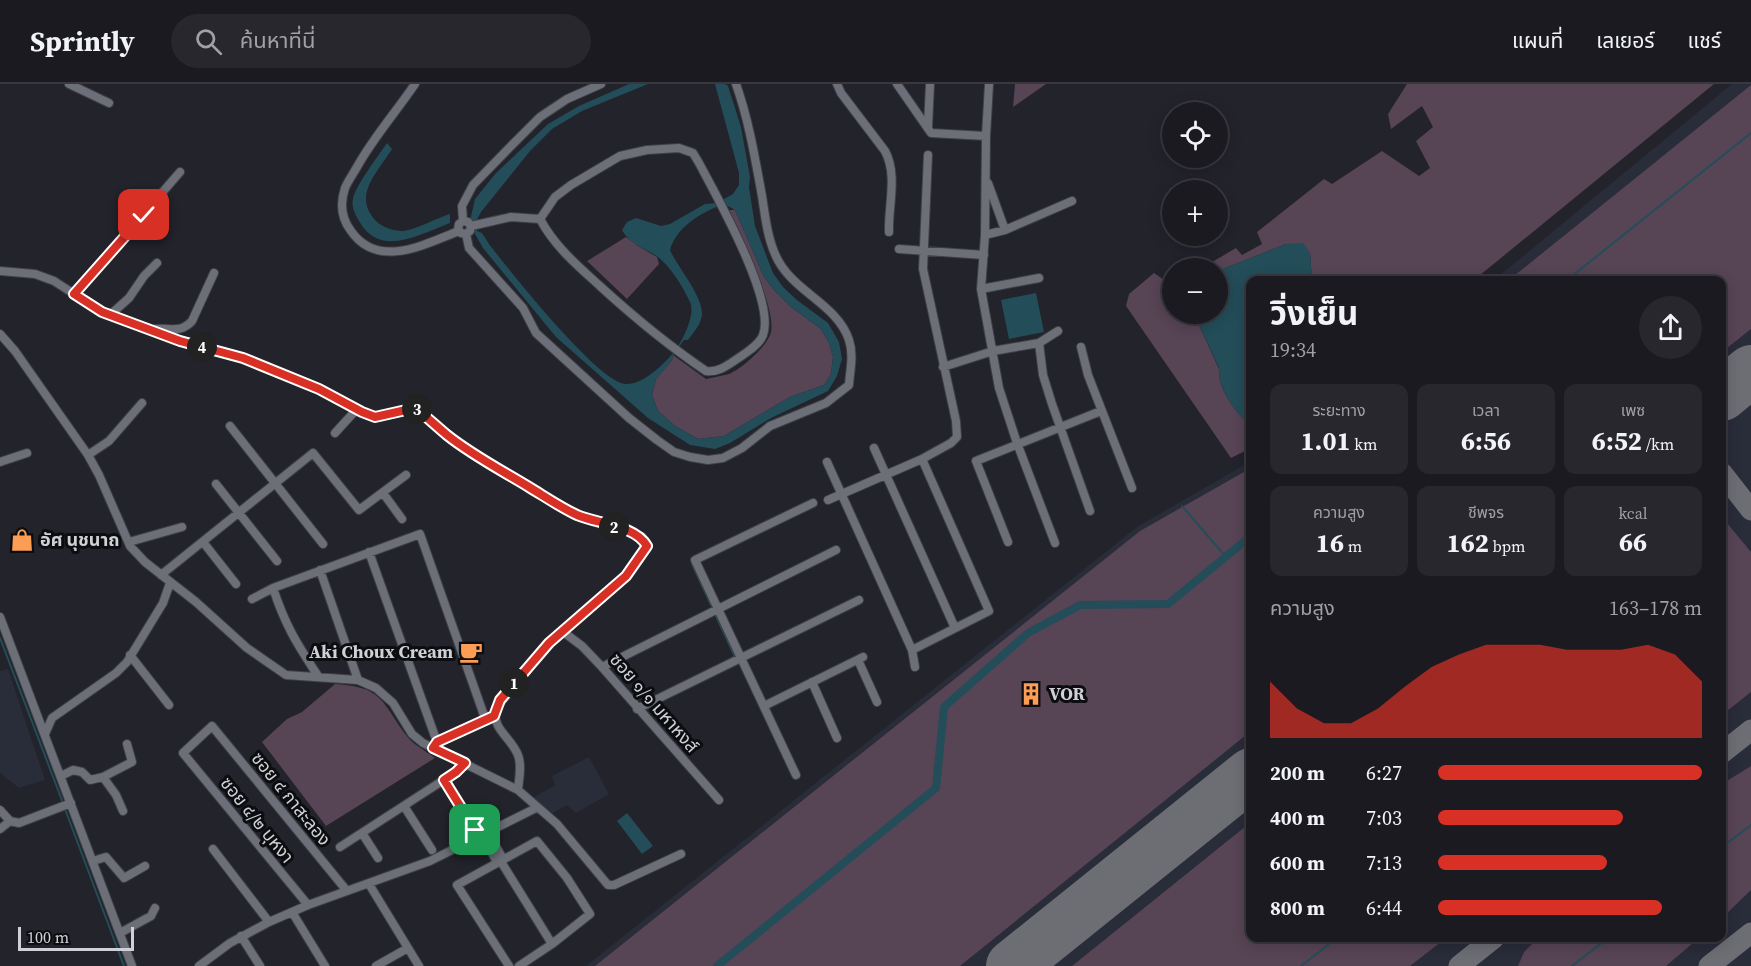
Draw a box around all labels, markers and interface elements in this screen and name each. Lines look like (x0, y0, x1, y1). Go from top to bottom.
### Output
search box (171, 14, 591, 68)
text: Sprintly (30, 22, 135, 60)
icon: search (192, 25, 225, 58)
text: ค้นหาที่นี่ (240, 25, 315, 55)
text: แผนที่ (1512, 26, 1563, 55)
text: เลเยอร์ (1596, 26, 1655, 55)
text: แชร์ (1688, 26, 1721, 55)
map controls (1162, 102, 1228, 324)
button: locate (1162, 102, 1228, 168)
button: + (1162, 180, 1228, 246)
pin (118, 189, 169, 240)
icon: check (127, 198, 160, 231)
button: − (1162, 258, 1228, 324)
text: วิ่งเย็น (1270, 291, 1358, 336)
button: share (1639, 296, 1702, 359)
pin: 4 (187, 332, 217, 362)
text: 4 (198, 336, 206, 358)
text: 19:34 (1270, 336, 1316, 364)
pin: 3 (402, 394, 432, 424)
text: 3 (413, 398, 421, 420)
text: ระยะทาง (1313, 399, 1365, 421)
text: เวลา (1472, 399, 1500, 421)
text: เพซ (1621, 399, 1645, 421)
text: 1.01 (1301, 423, 1351, 459)
text: 6:56 (1461, 423, 1511, 459)
text: 6:52 (1592, 423, 1642, 459)
text: km (1351, 433, 1377, 455)
text: /km (1642, 433, 1674, 455)
text: ความสูง (1313, 501, 1365, 523)
text: ชีพจร (1468, 501, 1504, 523)
text: kcal (1618, 502, 1648, 524)
pin: 2 (599, 512, 629, 542)
text: 2 (610, 516, 618, 538)
text: 66 (1619, 524, 1647, 560)
text: 16 (1316, 525, 1344, 561)
text: 162 (1447, 525, 1489, 561)
shop icon: อัศ นุชนาถ (9, 527, 35, 553)
place label: อัศ นุชนาถ (40, 527, 120, 552)
text: m (1344, 535, 1362, 557)
text: bpm (1489, 535, 1525, 557)
text: ความสูง (1270, 594, 1335, 622)
text: 163–178 m (1609, 594, 1702, 622)
place label: Aki Choux Cream (309, 639, 453, 664)
cafe icon: Aki Choux Cream (458, 639, 484, 665)
street label: ซอย ๑/๑ มหาหงส์ (604, 648, 705, 758)
pin: 1 (499, 668, 529, 698)
text: 1 (510, 672, 518, 694)
building icon: VOR (1018, 681, 1044, 707)
place label: VOR (1049, 681, 1086, 706)
street label: ซอย ๔ กาสะลอง (246, 747, 337, 851)
text: 200 m (1270, 759, 1325, 787)
text: 6:27 (1366, 759, 1402, 787)
street label: ซอย ๔/๒ บุหงา (215, 771, 300, 868)
pin (449, 804, 500, 855)
text: 400 m (1270, 804, 1325, 832)
text: 7:03 (1366, 804, 1402, 832)
icon: arrive (458, 813, 491, 846)
text: 600 m (1270, 849, 1325, 877)
text: 7:13 (1366, 849, 1402, 877)
text: 800 m (1270, 894, 1325, 922)
text: 6:44 (1366, 894, 1402, 922)
scale bar (18, 924, 134, 952)
text: 100 m (27, 926, 69, 948)

